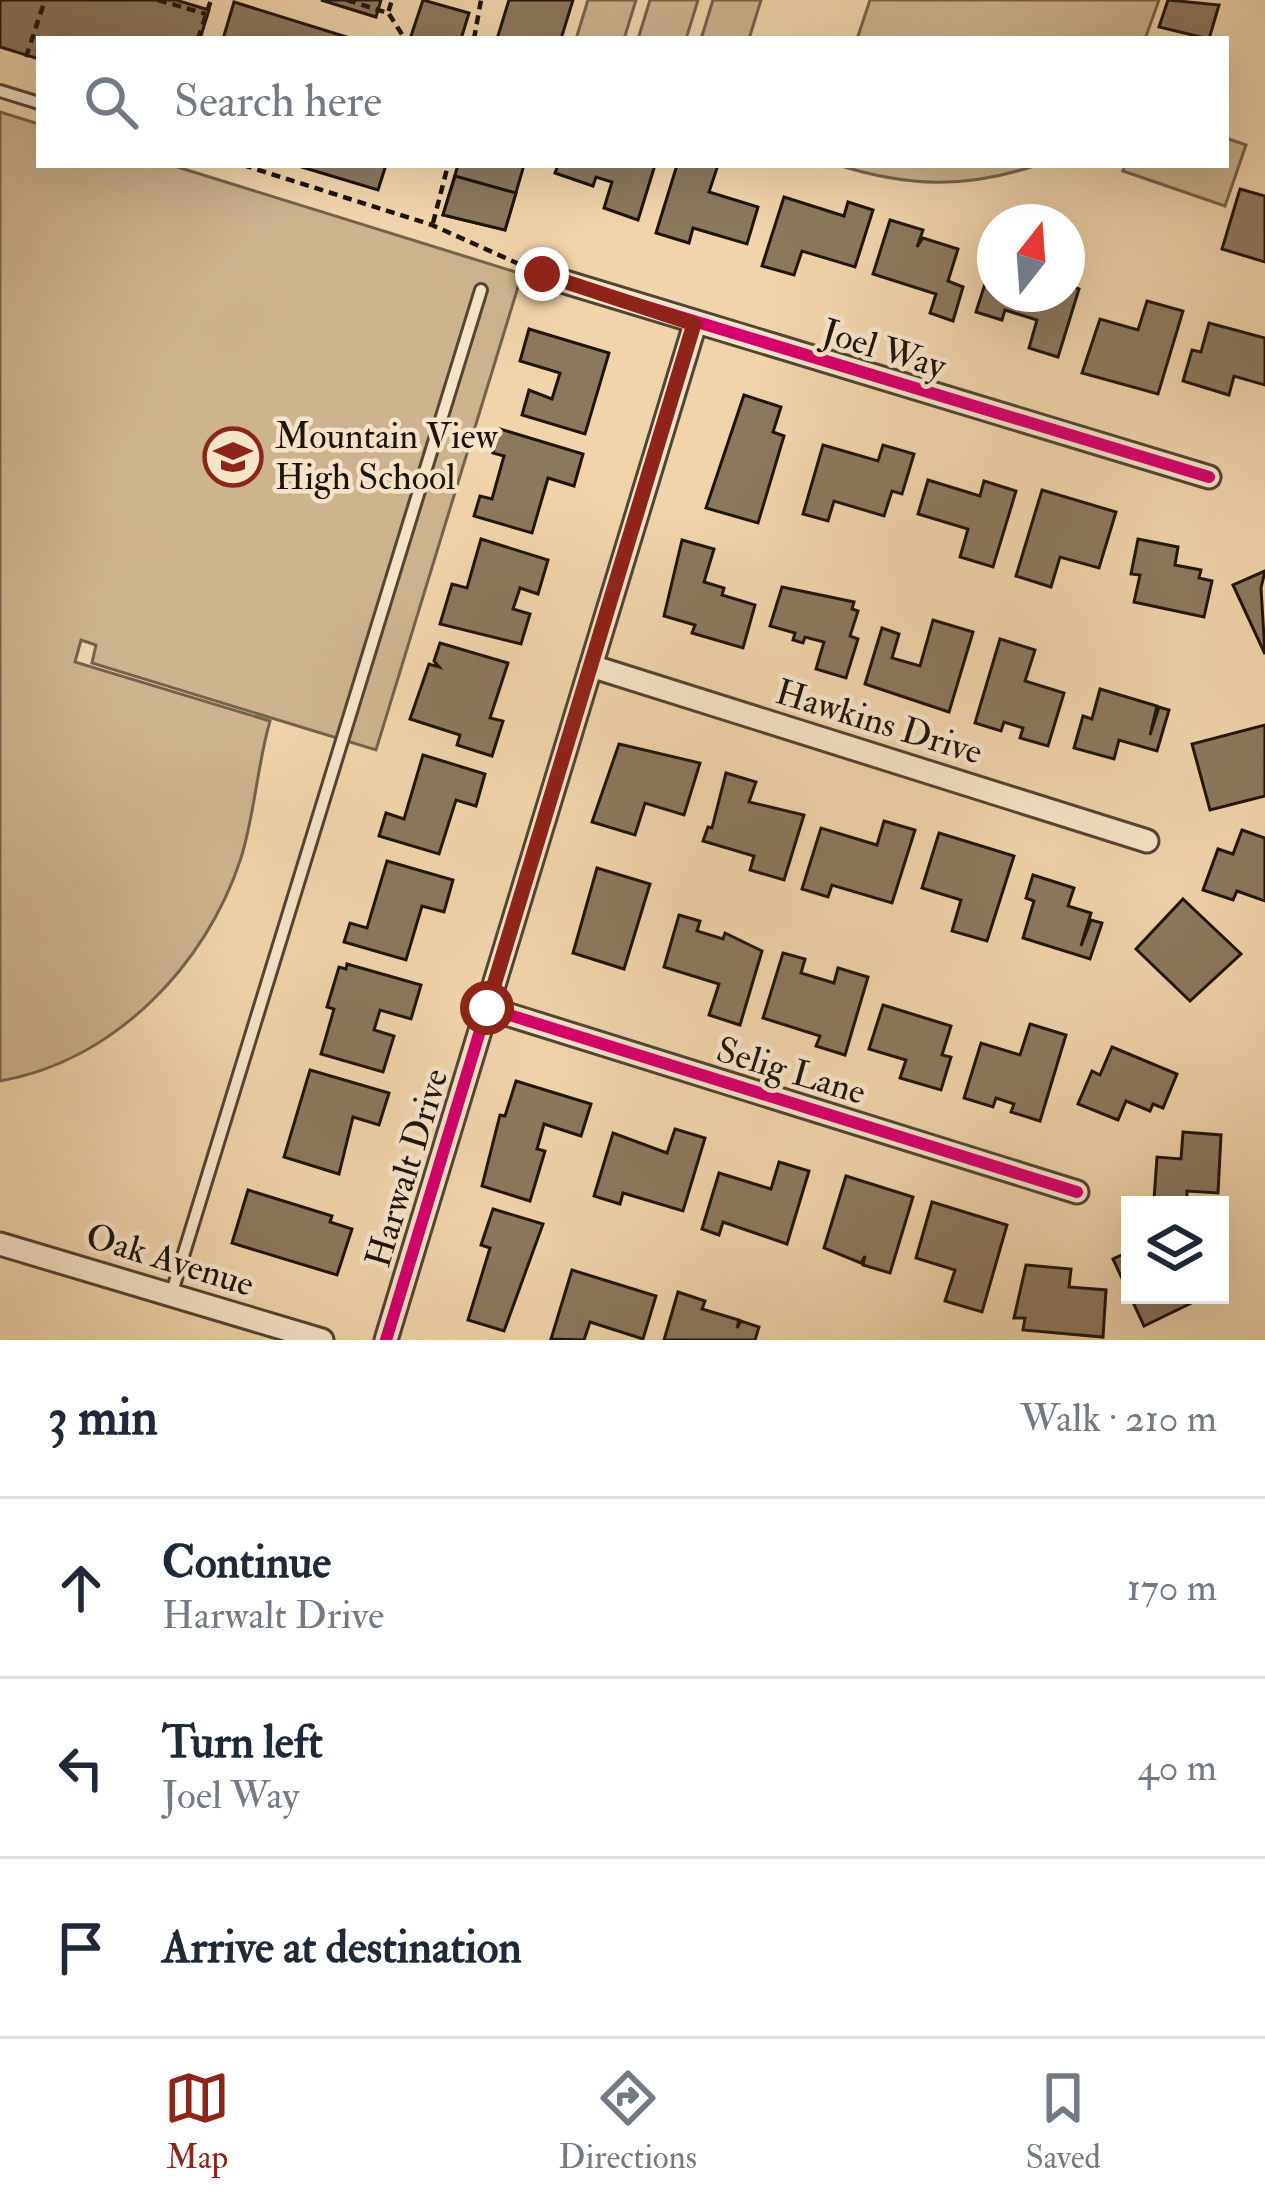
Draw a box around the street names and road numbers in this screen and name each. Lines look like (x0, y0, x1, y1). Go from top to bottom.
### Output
street label: Joel Way (816, 309, 952, 389)
street label: Hawkins Drive (770, 669, 988, 775)
street label: Selig Lane (711, 1027, 871, 1115)
street label: Harwalt Drive (355, 1063, 459, 1273)
street label: Oak Avenue (81, 1213, 259, 1307)

